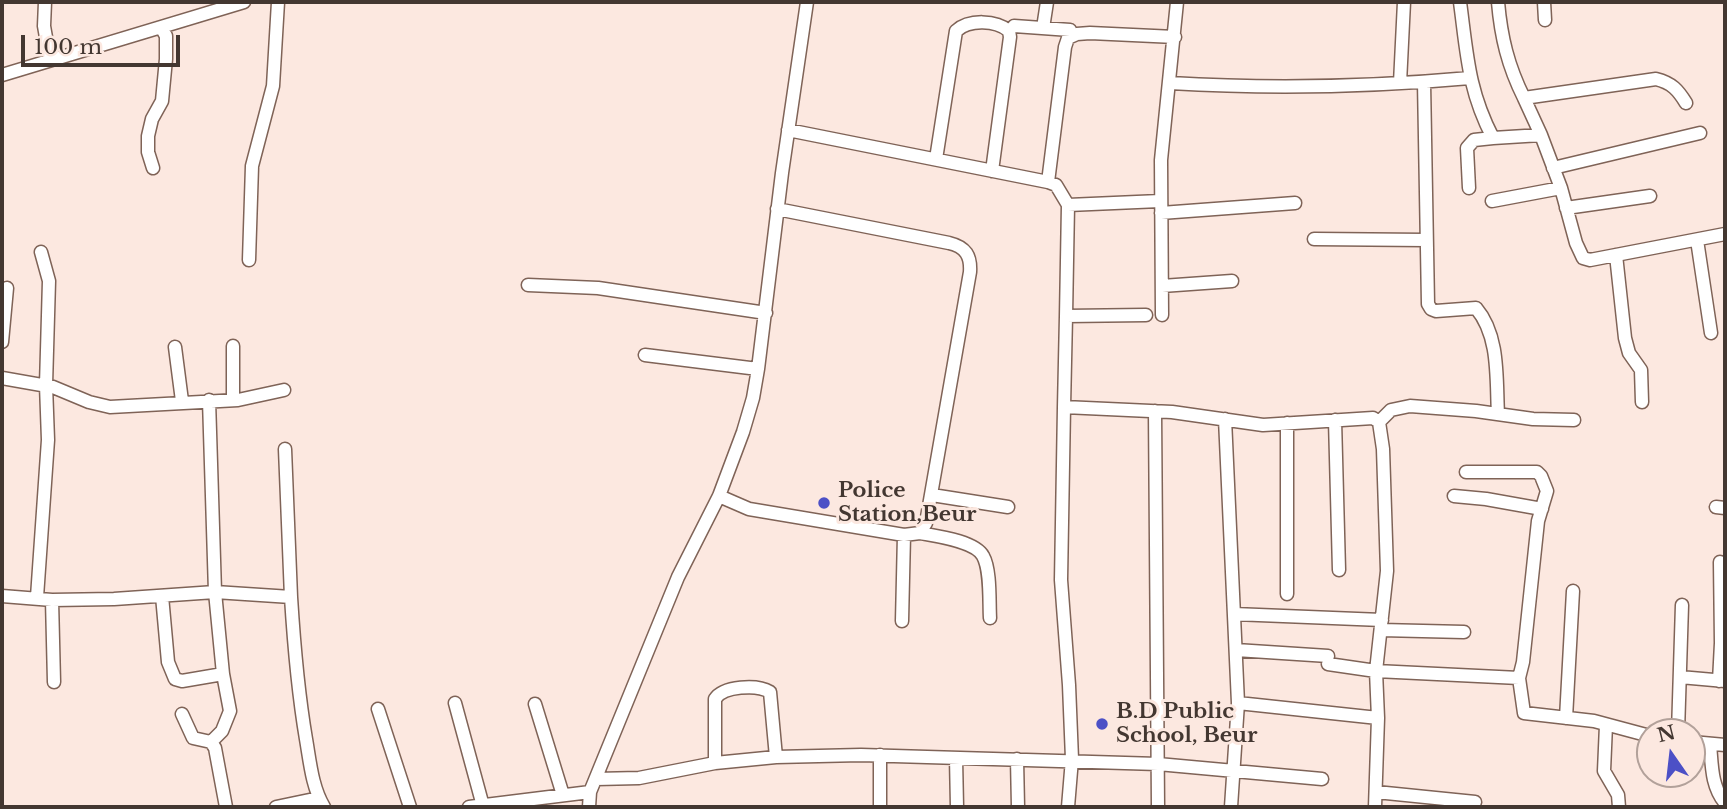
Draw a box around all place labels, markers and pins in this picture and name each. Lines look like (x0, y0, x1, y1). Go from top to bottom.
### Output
place label: Police Station,Beur (838, 478, 976, 528)
marker: Police Station,Beur (816, 495, 832, 511)
place label: B.D Public School, Beur (1116, 699, 1257, 749)
marker: B.D Public School, Beur (1094, 716, 1110, 732)

